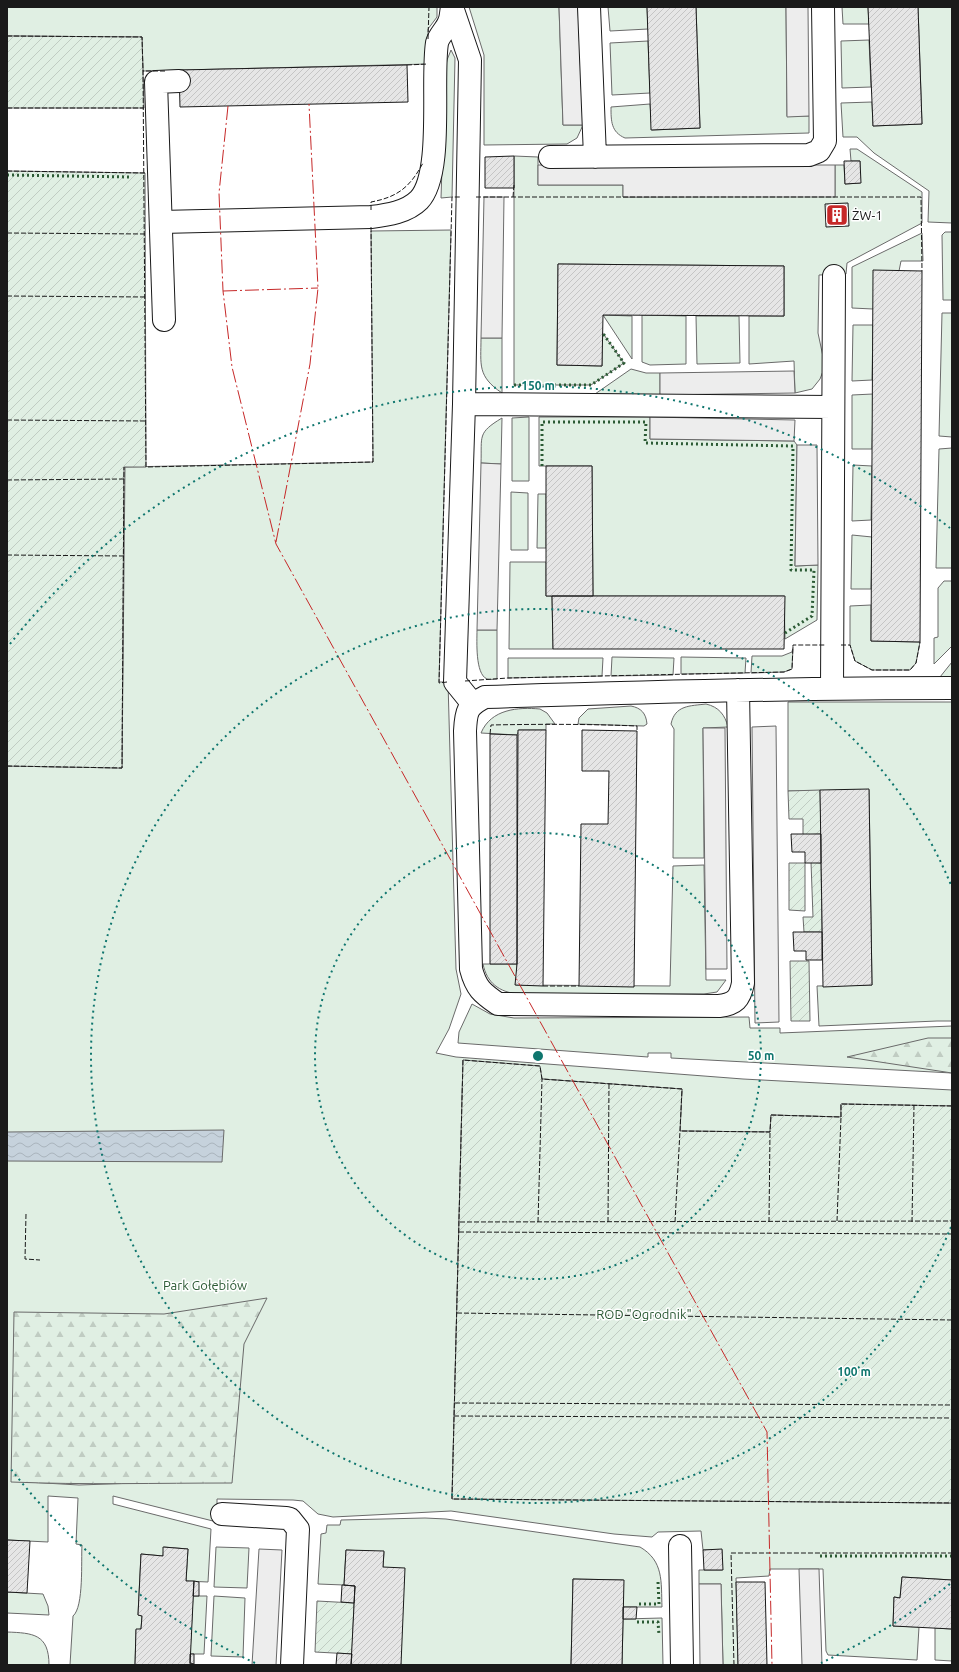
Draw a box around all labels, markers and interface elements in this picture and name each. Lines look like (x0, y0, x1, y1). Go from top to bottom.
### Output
building icon: ŻW-1 (824, 202, 850, 228)
place label: ŻW-1 (852, 207, 883, 222)
text: 150 m (521, 379, 555, 392)
centre of rings (531, 1049, 545, 1063)
text: 50 m (748, 1049, 774, 1062)
park label: Park Gołębiów (163, 1278, 247, 1292)
park label: ROD "Ogrodnik" (596, 1307, 692, 1321)
text: 100 m (837, 1365, 871, 1378)

